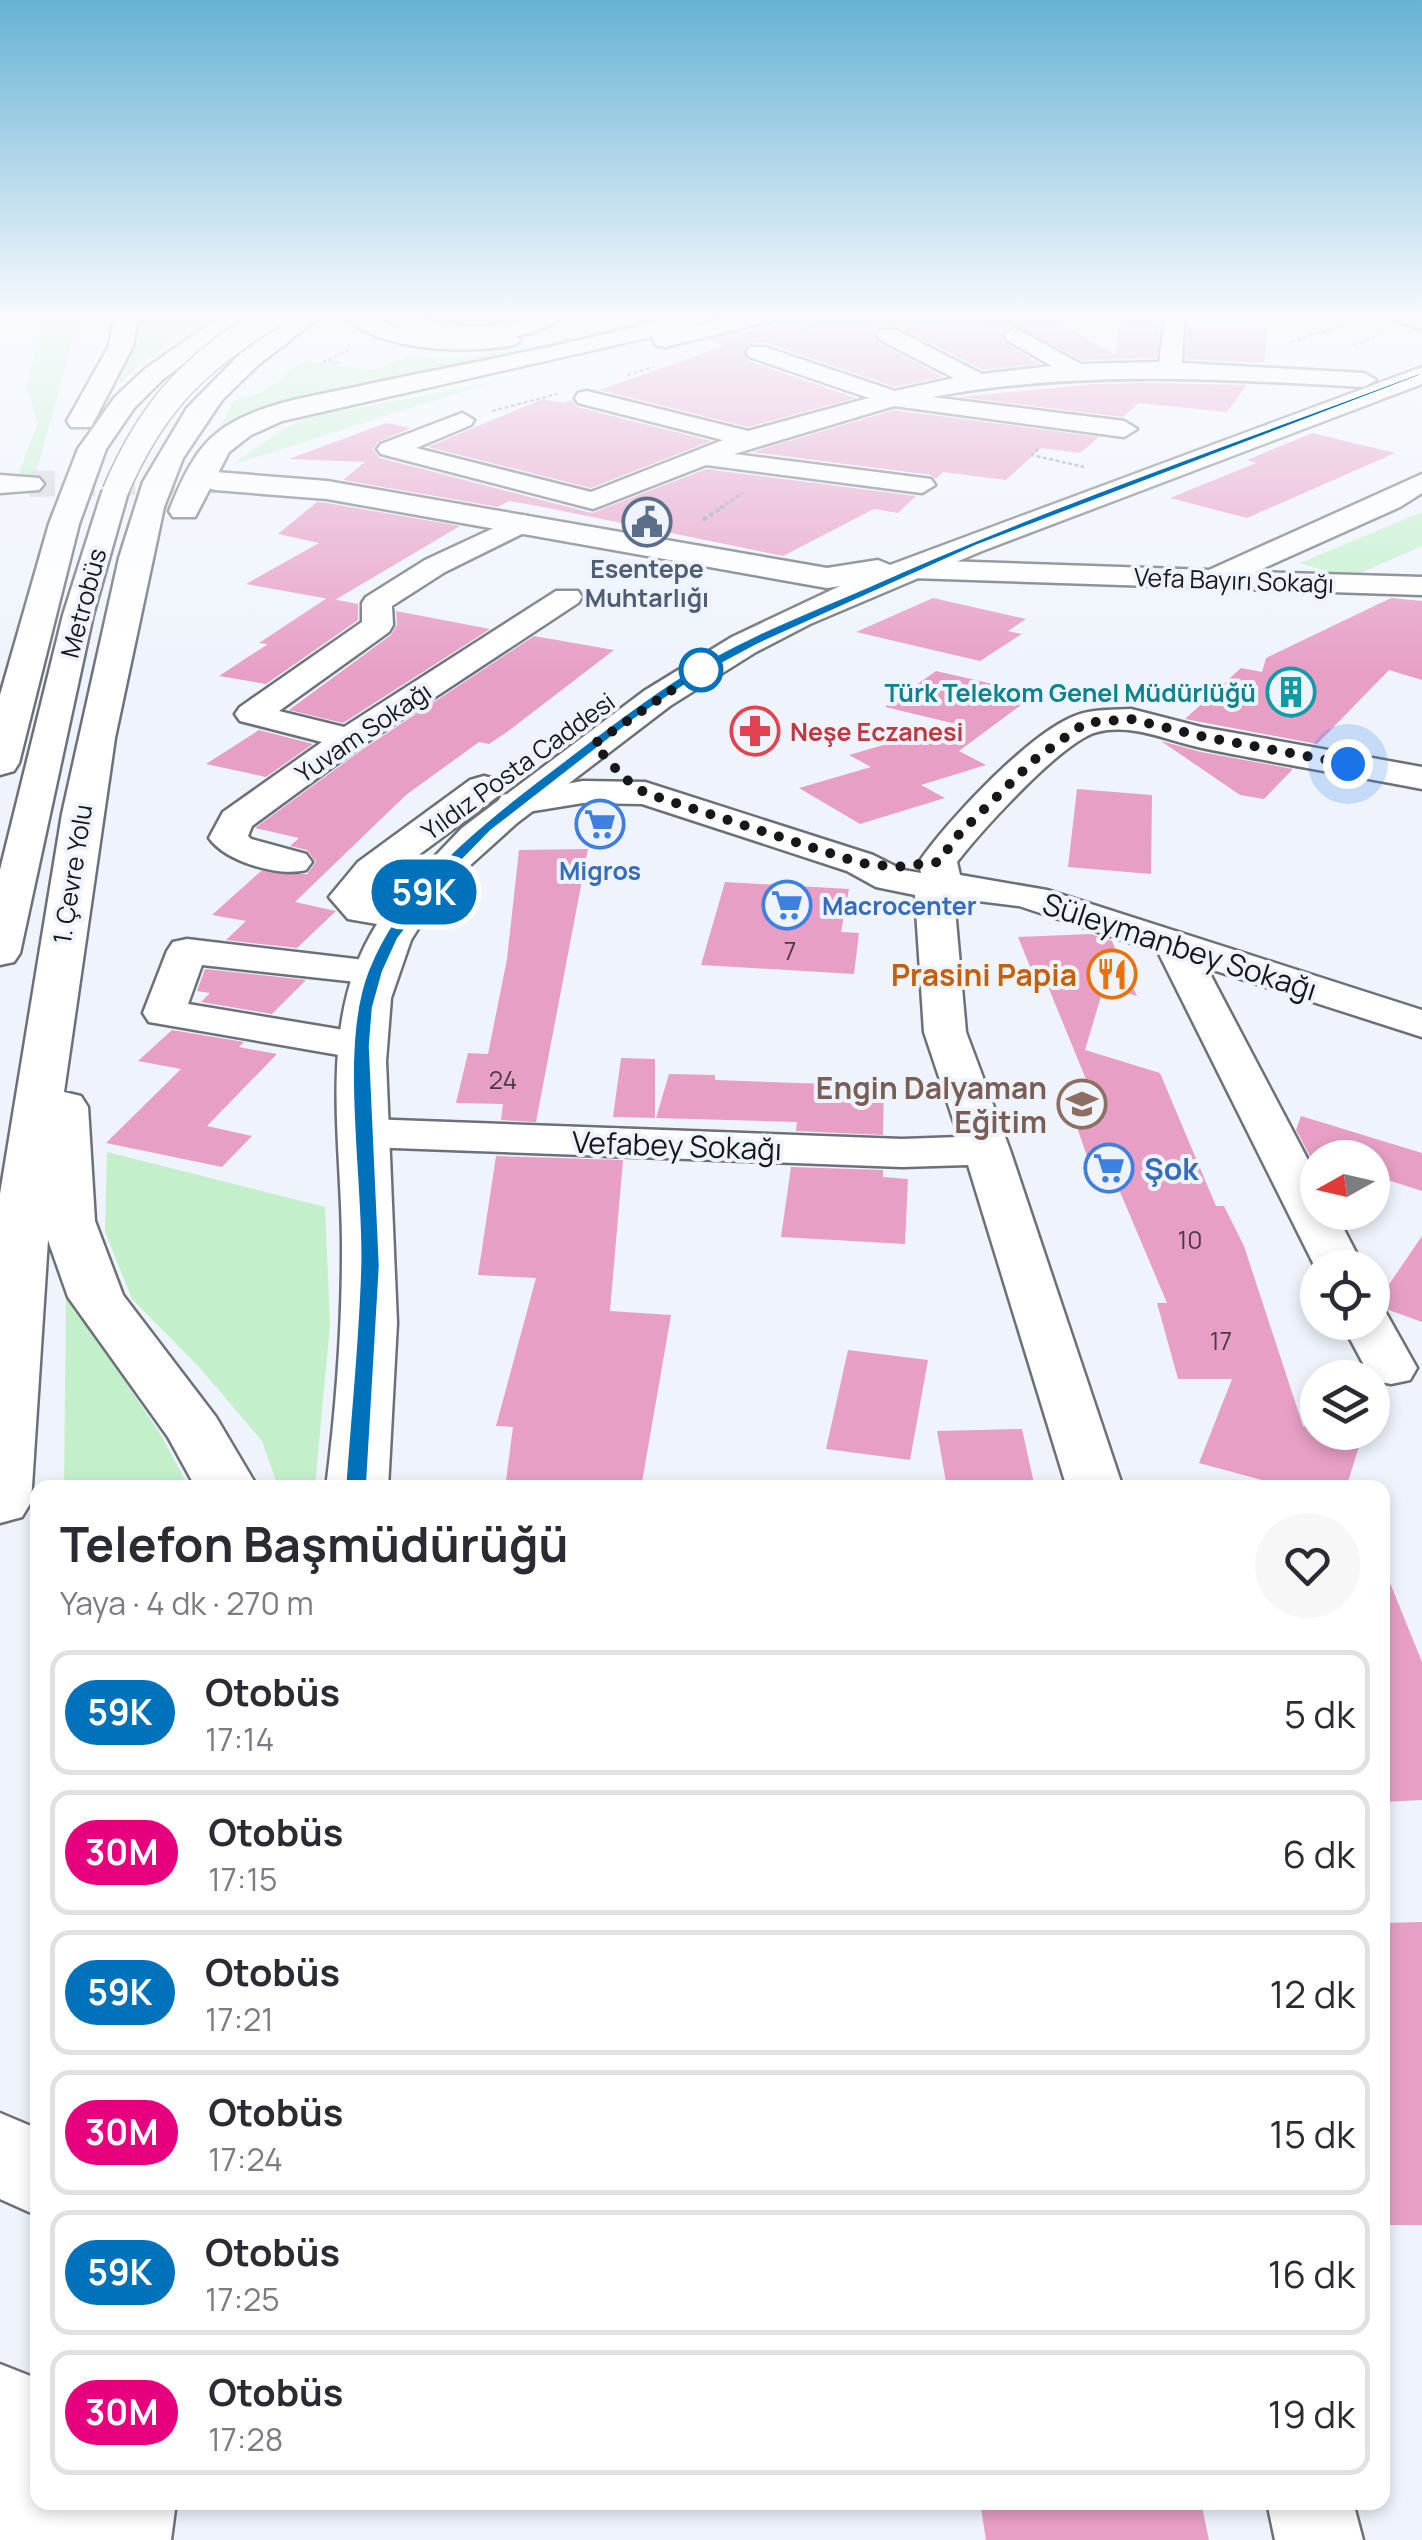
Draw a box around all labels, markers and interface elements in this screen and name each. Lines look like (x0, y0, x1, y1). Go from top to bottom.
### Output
public building icon: Esentepe Muhtarlığı (621, 496, 673, 548)
street label: Metrobüs (52, 544, 114, 662)
place label: Esentepe Muhtarlığı (585, 551, 709, 615)
street label: Vefa Bayırı Sokağı (1133, 559, 1335, 601)
unlabelled marker (680, 649, 722, 691)
building icon: Türk Telekom Genel Müdürlüğü (1265, 666, 1317, 718)
street label: Yuvam Sokağı (288, 674, 438, 790)
place label: Türk Telekom Genel Müdürlüğü (884, 675, 1256, 710)
street label: Yıldız Posta Caddesi (414, 684, 622, 848)
pharmacy icon: Neşe Eczanesi (729, 705, 781, 757)
place label: Neşe Eczanesi (790, 714, 964, 749)
your location (1323, 739, 1373, 789)
supermarket icon: Migros (574, 798, 626, 850)
street label: 1. Çevre Yolu (44, 802, 100, 946)
place label: Migros (559, 853, 641, 888)
line badge: 59K (366, 860, 482, 924)
text: 59K (392, 868, 456, 916)
supermarket icon: Macrocenter (761, 879, 813, 931)
street label: Süleymanbey Sokağı (1038, 882, 1322, 1010)
place label: Macrocenter (822, 888, 977, 923)
house number: 7 (784, 933, 796, 968)
restaurant icon: Prasini Papia (1086, 948, 1138, 1000)
place label: Prasini Papia (891, 954, 1077, 995)
house number: 24 (489, 1062, 517, 1097)
place label: Engin Dalyaman Eğitim (816, 1067, 1047, 1142)
school or university icon: Engin Dalyaman Eğitim (1056, 1078, 1108, 1130)
street label: Vefabey Sokağı (571, 1121, 783, 1169)
north arrow (1300, 1140, 1390, 1230)
map controls (1300, 1140, 1390, 1450)
supermarket icon: Şok (1083, 1142, 1135, 1194)
place label: Şok (1144, 1148, 1199, 1189)
house number: 10 (1177, 1222, 1203, 1257)
button: locate (1300, 1250, 1390, 1340)
house number: 17 (1210, 1323, 1232, 1358)
button: layers (1300, 1360, 1390, 1450)
text: Telefon Başmüdürüğü (60, 1511, 569, 1576)
button: heart (1255, 1513, 1360, 1618)
text: Yaya · 4 dk · 270 m (60, 1581, 314, 1625)
text: Otobüs (205, 1665, 340, 1717)
text: 5 dk (1284, 1687, 1355, 1739)
text: 59K (88, 1688, 152, 1736)
text: 17:14 (205, 1717, 274, 1761)
text: Otobüs (208, 1805, 343, 1857)
text: 6 dk (1282, 1827, 1355, 1879)
text: 30M (85, 1828, 158, 1876)
text: 17:15 (208, 1857, 277, 1901)
text: Otobüs (205, 1945, 340, 1997)
text: 12 dk (1270, 1967, 1355, 2019)
text: 59K (88, 1968, 152, 2016)
text: 17:21 (205, 1997, 274, 2041)
text: Otobüs (208, 2085, 343, 2137)
text: 15 dk (1269, 2107, 1355, 2159)
text: 30M (85, 2108, 158, 2156)
text: 17:24 (208, 2137, 283, 2181)
text: Otobüs (205, 2225, 340, 2277)
text: 16 dk (1268, 2247, 1355, 2299)
text: 59K (88, 2248, 152, 2296)
text: 17:25 (205, 2277, 280, 2321)
text: Otobüs (208, 2365, 343, 2417)
text: 19 dk (1268, 2387, 1355, 2439)
text: 30M (85, 2388, 158, 2436)
text: 17:28 (208, 2417, 283, 2461)

